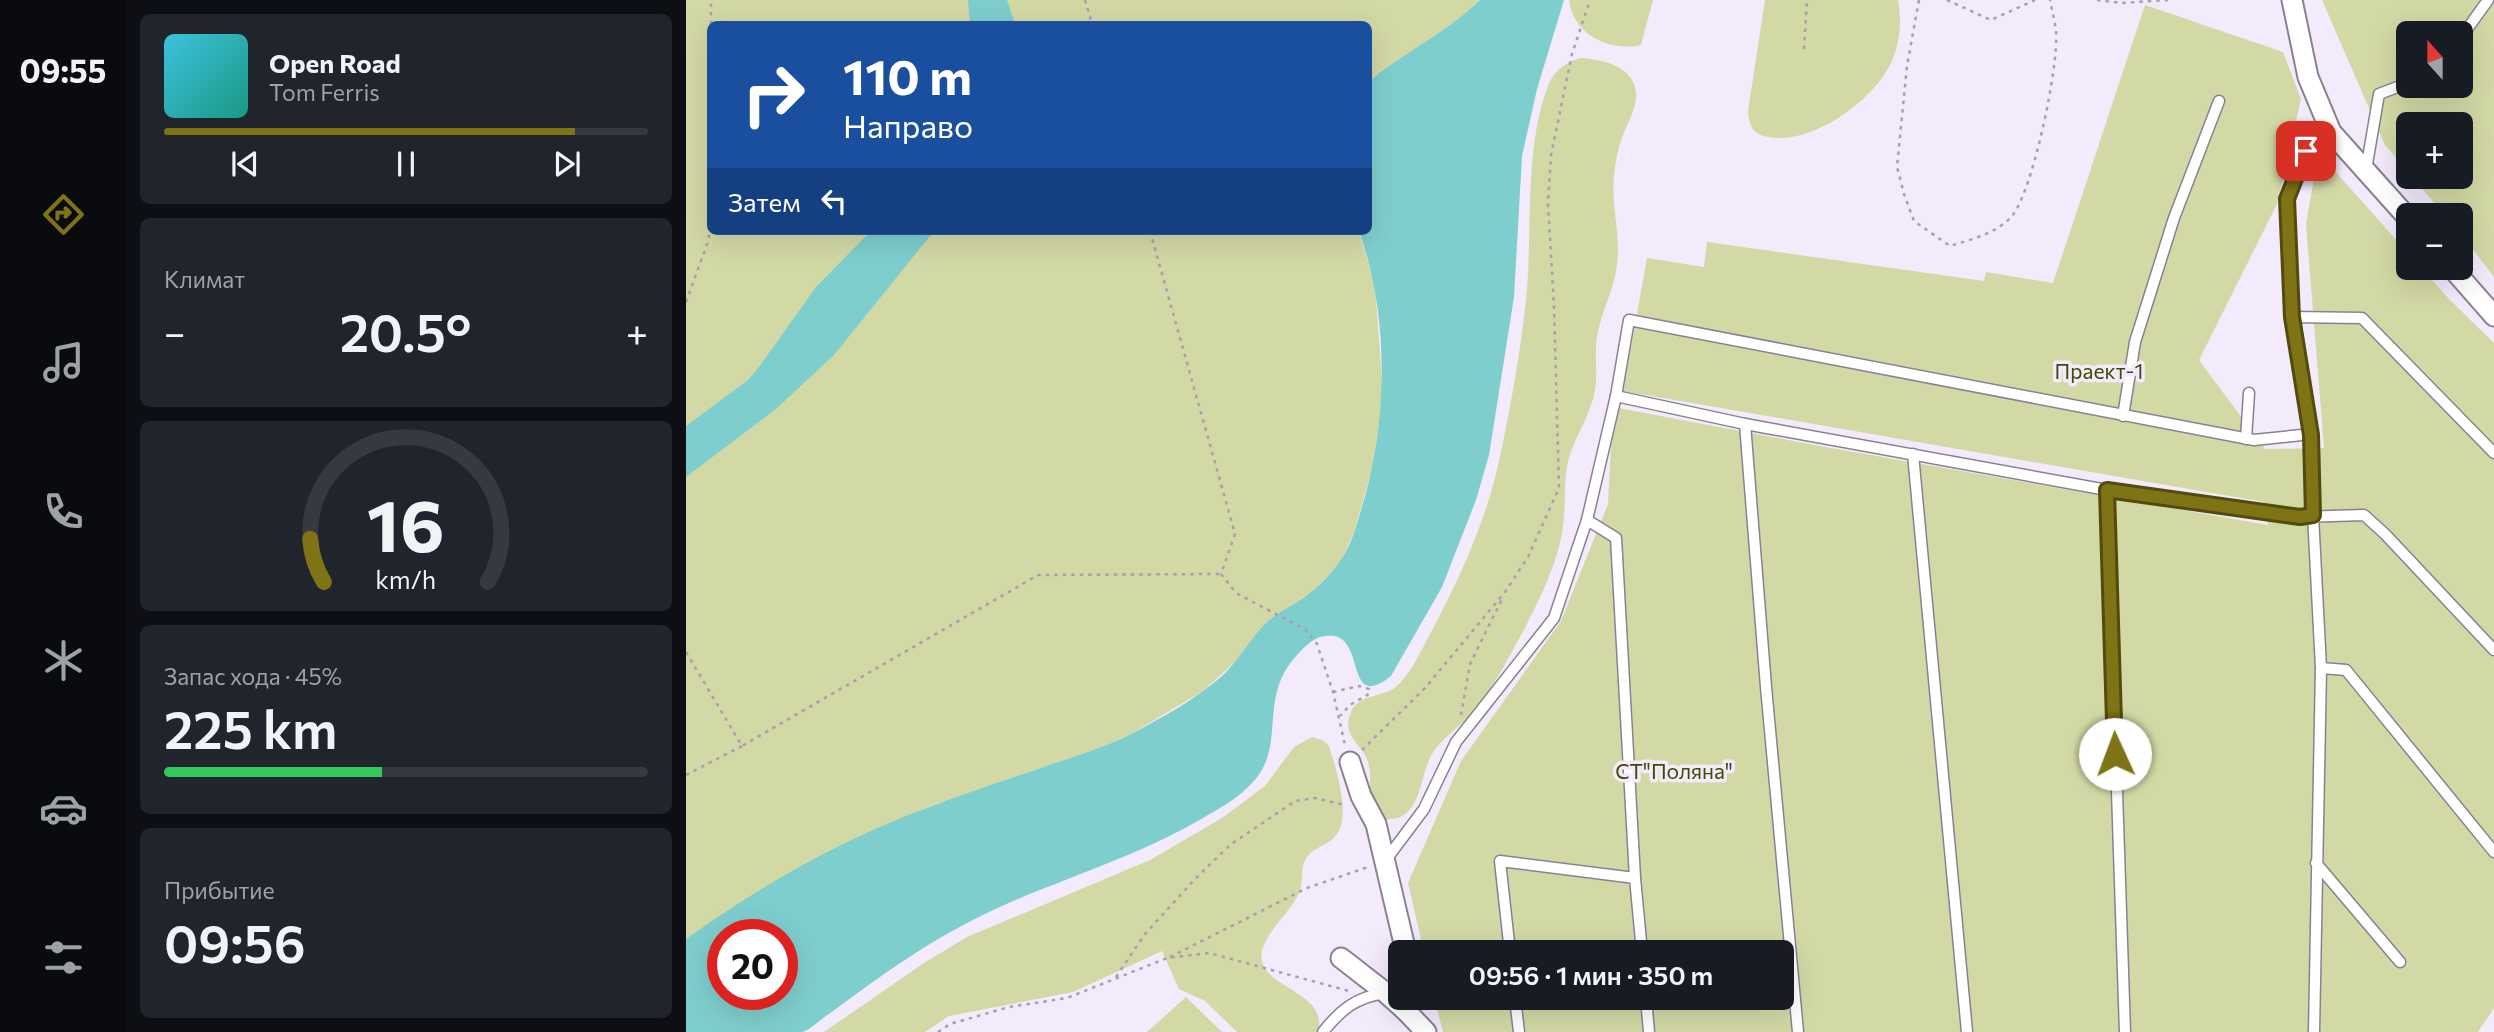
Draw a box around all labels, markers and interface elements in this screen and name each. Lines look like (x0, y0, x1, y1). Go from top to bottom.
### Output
north arrow (2396, 21, 2473, 98)
map controls (2396, 21, 2473, 280)
text: 110 m (843, 45, 972, 105)
text: Open Road (269, 47, 401, 78)
icon: right (728, 49, 819, 140)
text: 09:55 (20, 50, 106, 90)
text: Tom Ferris (269, 78, 380, 106)
text: Направо (843, 105, 973, 145)
button: + (2396, 112, 2473, 189)
pin (2276, 121, 2336, 181)
icon: arrive (2287, 132, 2325, 170)
icon: previous (226, 145, 264, 183)
icon: pause (387, 145, 425, 183)
icon: next (548, 145, 586, 183)
icon: left (815, 182, 853, 220)
text: Затем (728, 186, 801, 217)
icon: directions (39, 190, 88, 239)
button: − (2396, 203, 2473, 280)
text: Климат (164, 265, 245, 293)
text: 20.5° (340, 299, 471, 363)
text: − (164, 308, 186, 355)
text: + (626, 308, 648, 355)
icon: music (39, 338, 88, 387)
park label: Праект-1 (2055, 358, 2143, 383)
text: 16 (367, 478, 445, 567)
icon: phone (39, 487, 88, 536)
text: km/h (376, 564, 436, 594)
icon: climate (39, 636, 88, 685)
text: Запас хода · 45% (164, 662, 342, 690)
text: 225 km (164, 696, 337, 760)
position arrow (2078, 717, 2152, 791)
park label: СТ"Поляна" (1615, 758, 1733, 783)
icon: car (39, 784, 88, 833)
text: Прибытие (164, 876, 275, 904)
text: 09:56 (164, 910, 306, 974)
speed limit sign: 20 (707, 919, 798, 1010)
icon: filters (39, 933, 88, 982)
text: 09:56 · 1 мин · 350 m (1469, 959, 1713, 990)

